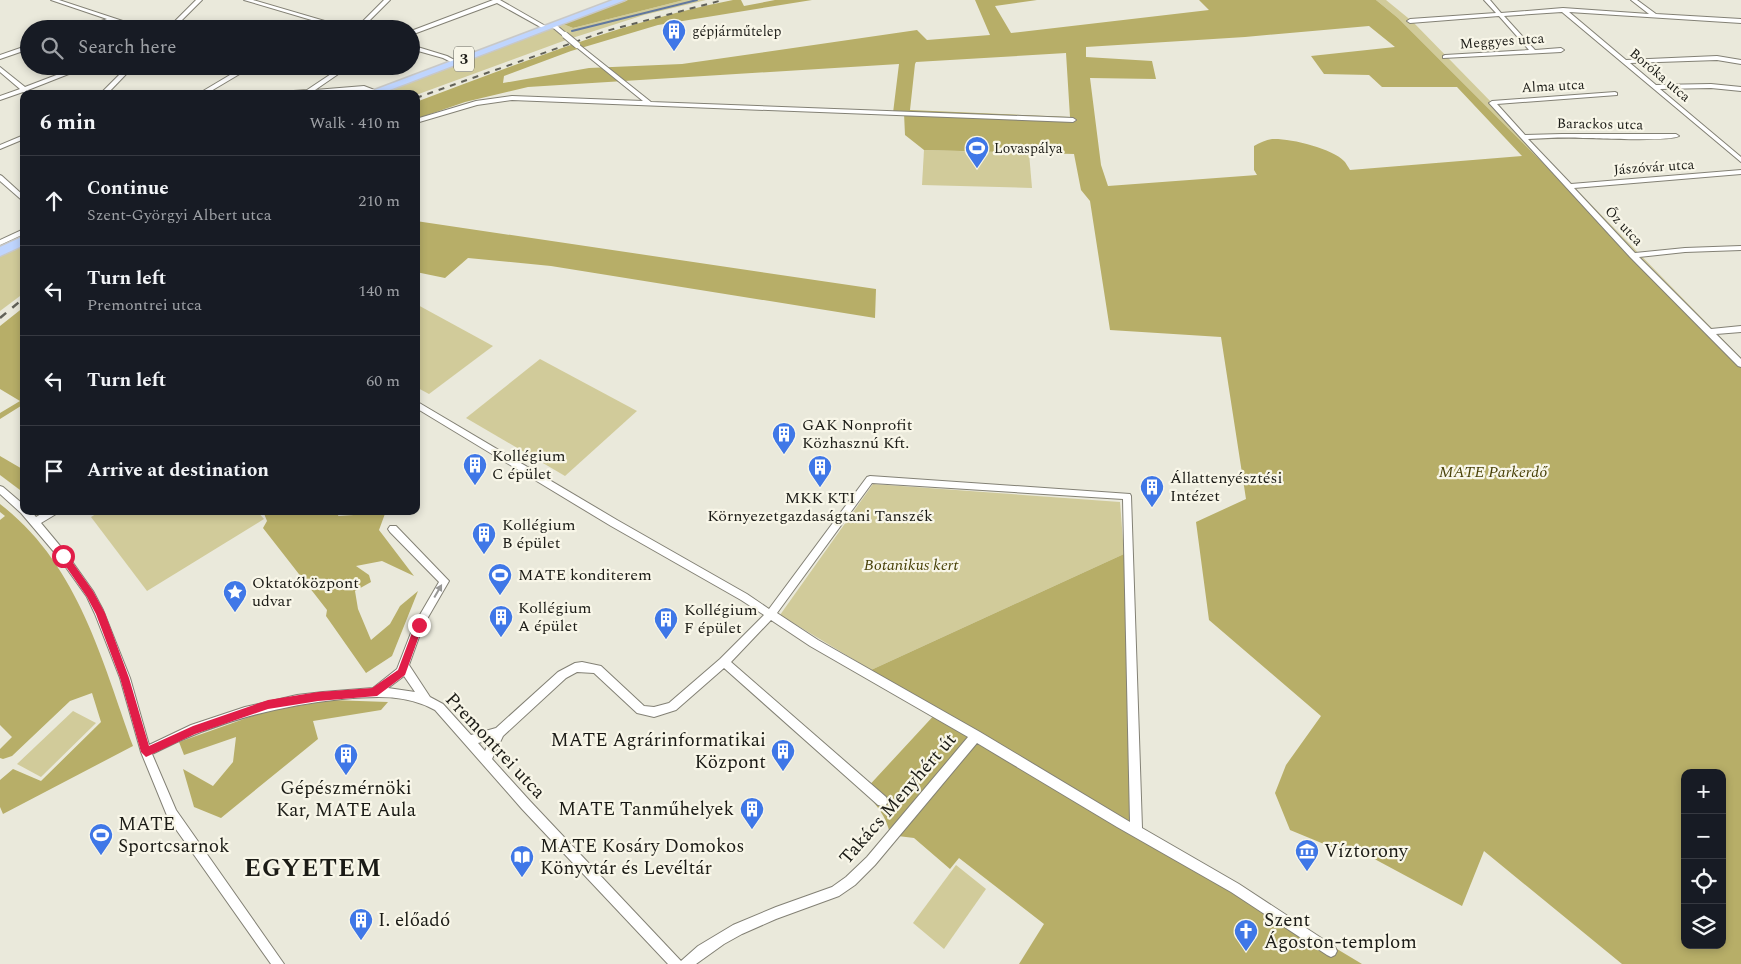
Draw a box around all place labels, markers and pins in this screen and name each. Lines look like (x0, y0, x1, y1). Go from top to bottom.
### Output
building icon: gépjárműtelep (661, 18, 687, 52)
place label: gépjárműtelep (692, 21, 782, 42)
sports icon: Lovaspálya (964, 135, 990, 169)
place label: Lovaspálya (994, 138, 1063, 159)
place label: GAK Nonprofit Közhasznú Kft. (802, 413, 913, 455)
building icon: GAK Nonprofit Közhasznú Kft. (771, 421, 797, 455)
place label: Kollégium C épület (492, 444, 566, 486)
building icon: Kollégium C épület (462, 452, 488, 486)
building icon: MKK KTI Környezetgazdaságtani Tanszék (807, 454, 833, 488)
place label: Állattenyésztési Intézet (1170, 466, 1283, 508)
building icon: Állattenyésztési Intézet (1139, 474, 1165, 508)
place label: MKK KTI Környezetgazdaságtani Tanszék (707, 486, 933, 528)
place label: Kollégium B épület (502, 513, 576, 555)
building icon: Kollégium B épület (471, 521, 497, 555)
sports icon: MATE konditerem (487, 562, 513, 596)
place label: MATE konditerem (518, 563, 652, 587)
place label: Oktatóközpont udvar (252, 571, 359, 613)
place icon: Oktatóközpont udvar (222, 579, 248, 613)
place label: Kollégium A épület (518, 596, 592, 638)
place label: Kollégium F épület (684, 598, 758, 640)
building icon: Kollégium A épület (488, 604, 514, 638)
building icon: Kollégium F épület (653, 606, 679, 640)
place label: MATE Agrárinformatikai Központ (551, 726, 766, 777)
building icon: MATE Agrárinformatikai Központ (770, 738, 796, 772)
building icon: Gépészmérnöki Kar, MATE Aula (333, 742, 359, 776)
place label: Gépészmérnöki Kar, MATE Aula (276, 774, 417, 825)
place label: MATE Tanműhelyek (558, 795, 734, 824)
building icon: MATE Tanműhelyek (739, 796, 765, 830)
place label: MATE Sportcsarnok (118, 810, 230, 861)
sports icon: MATE Sportcsarnok (88, 822, 114, 856)
place label: MATE Kosáry Domokos Könyvtár és Levéltár (540, 832, 745, 883)
place label: Víztorony (1324, 837, 1409, 866)
museum icon: Víztorony (1294, 838, 1320, 872)
library icon: MATE Kosáry Domokos Könyvtár és Levéltár (509, 844, 535, 878)
place label: I. előadó (378, 906, 450, 935)
place label: Szent Ágoston-templom (1264, 906, 1417, 957)
building icon: I. előadó (348, 907, 374, 941)
church icon: Szent Ágoston-templom (1233, 918, 1259, 952)

